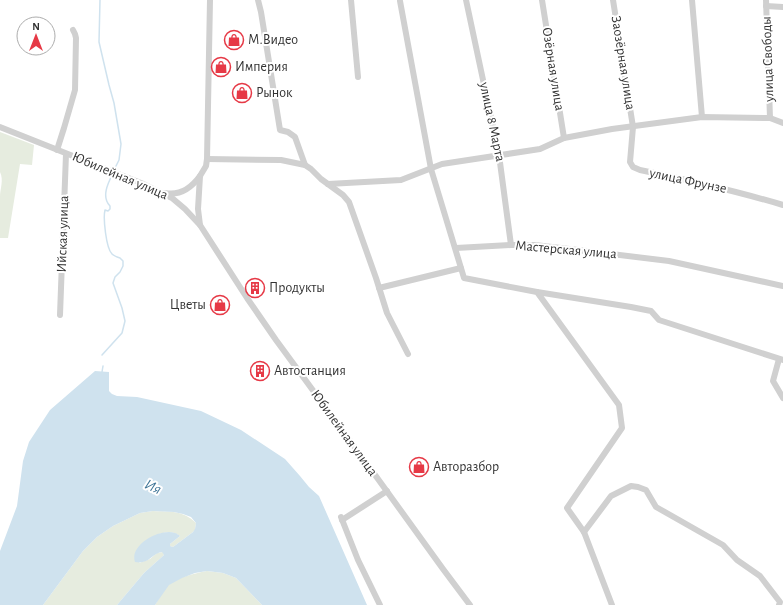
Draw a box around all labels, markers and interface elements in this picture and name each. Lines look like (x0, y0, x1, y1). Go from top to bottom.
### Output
street label: Заозёрная улица (609, 15, 637, 112)
north arrow (16, 16, 56, 56)
street label: улица Свободы (760, 16, 777, 103)
text: N (32, 21, 40, 32)
street label: Озёрная улица (539, 26, 567, 112)
shop icon: М.Видео (223, 29, 245, 51)
place label: М.Видео (248, 33, 298, 47)
shop icon: Империя (210, 56, 232, 78)
place label: Империя (235, 60, 288, 74)
street label: улица 8 Марта (477, 80, 507, 164)
shop icon: Рынок (231, 82, 253, 104)
place label: Рынок (256, 86, 293, 100)
street label: Юбилейная улица (70, 149, 171, 203)
street label: улица Фрунзе (647, 166, 728, 196)
street label: Ийская улица (55, 195, 71, 273)
street label: Мастерская улица (515, 239, 618, 261)
building icon: Продукты (244, 277, 266, 299)
place label: Продукты (269, 281, 325, 295)
shop icon: Цветы (209, 294, 231, 316)
place label: Цветы (170, 298, 206, 312)
building icon: Автостанция (249, 360, 271, 382)
place label: Автостанция (274, 364, 346, 378)
street label: Юбилейная улица (308, 387, 380, 479)
shop icon: Авторазбор (408, 456, 430, 478)
place label: Авторазбор (433, 460, 499, 474)
water label: Ия (142, 477, 164, 497)

